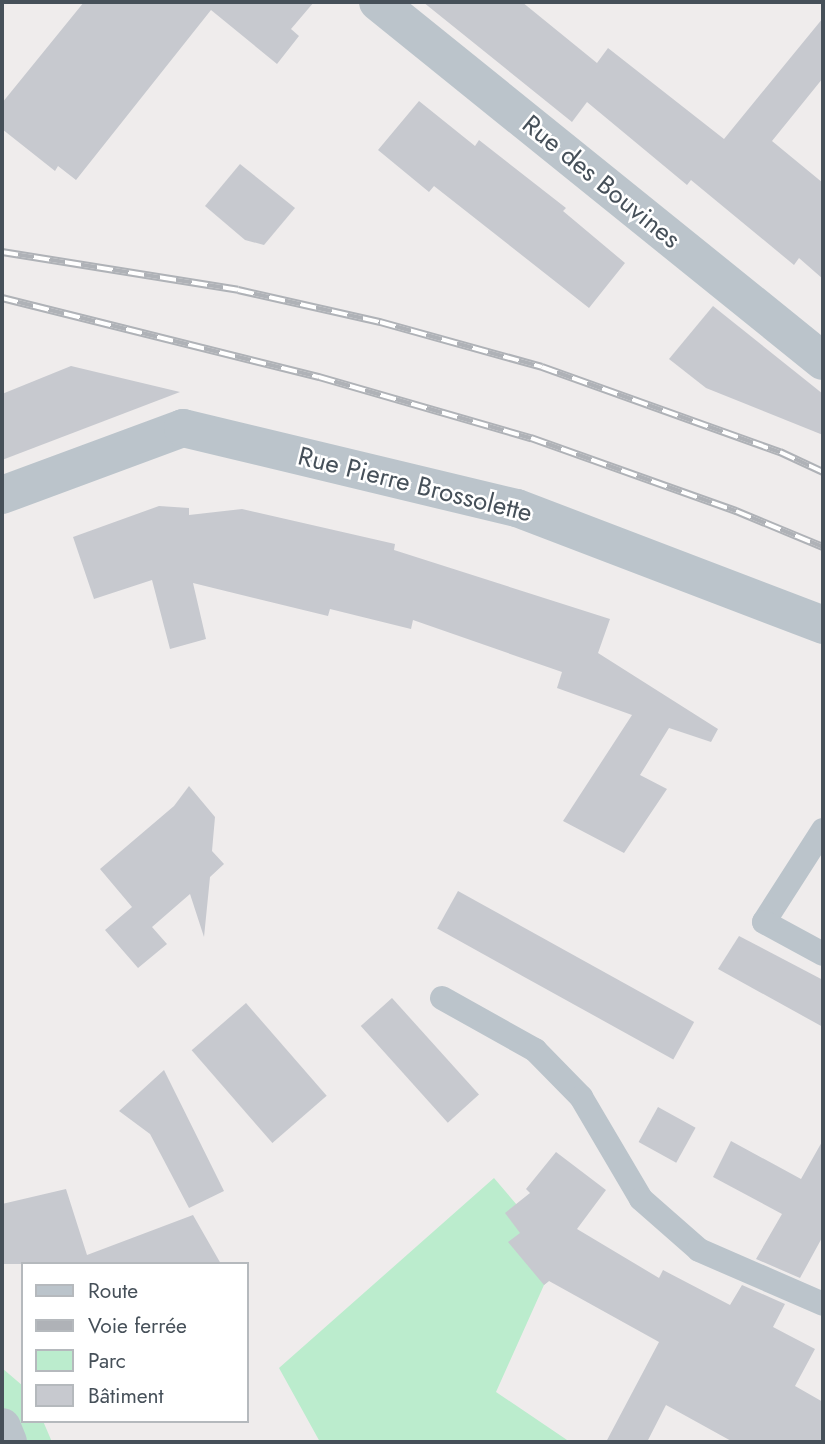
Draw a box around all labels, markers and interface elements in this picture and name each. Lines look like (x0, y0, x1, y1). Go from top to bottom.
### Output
street label: Rue des Bouvines (516, 109, 686, 255)
street label: Rue Pierre Brossolette (295, 441, 535, 529)
legend (21, 1262, 248, 1423)
text: Route (88, 1276, 138, 1306)
text: Voie ferrée (88, 1311, 187, 1341)
text: Parc (88, 1346, 126, 1376)
text: Bâtiment (88, 1381, 164, 1411)

